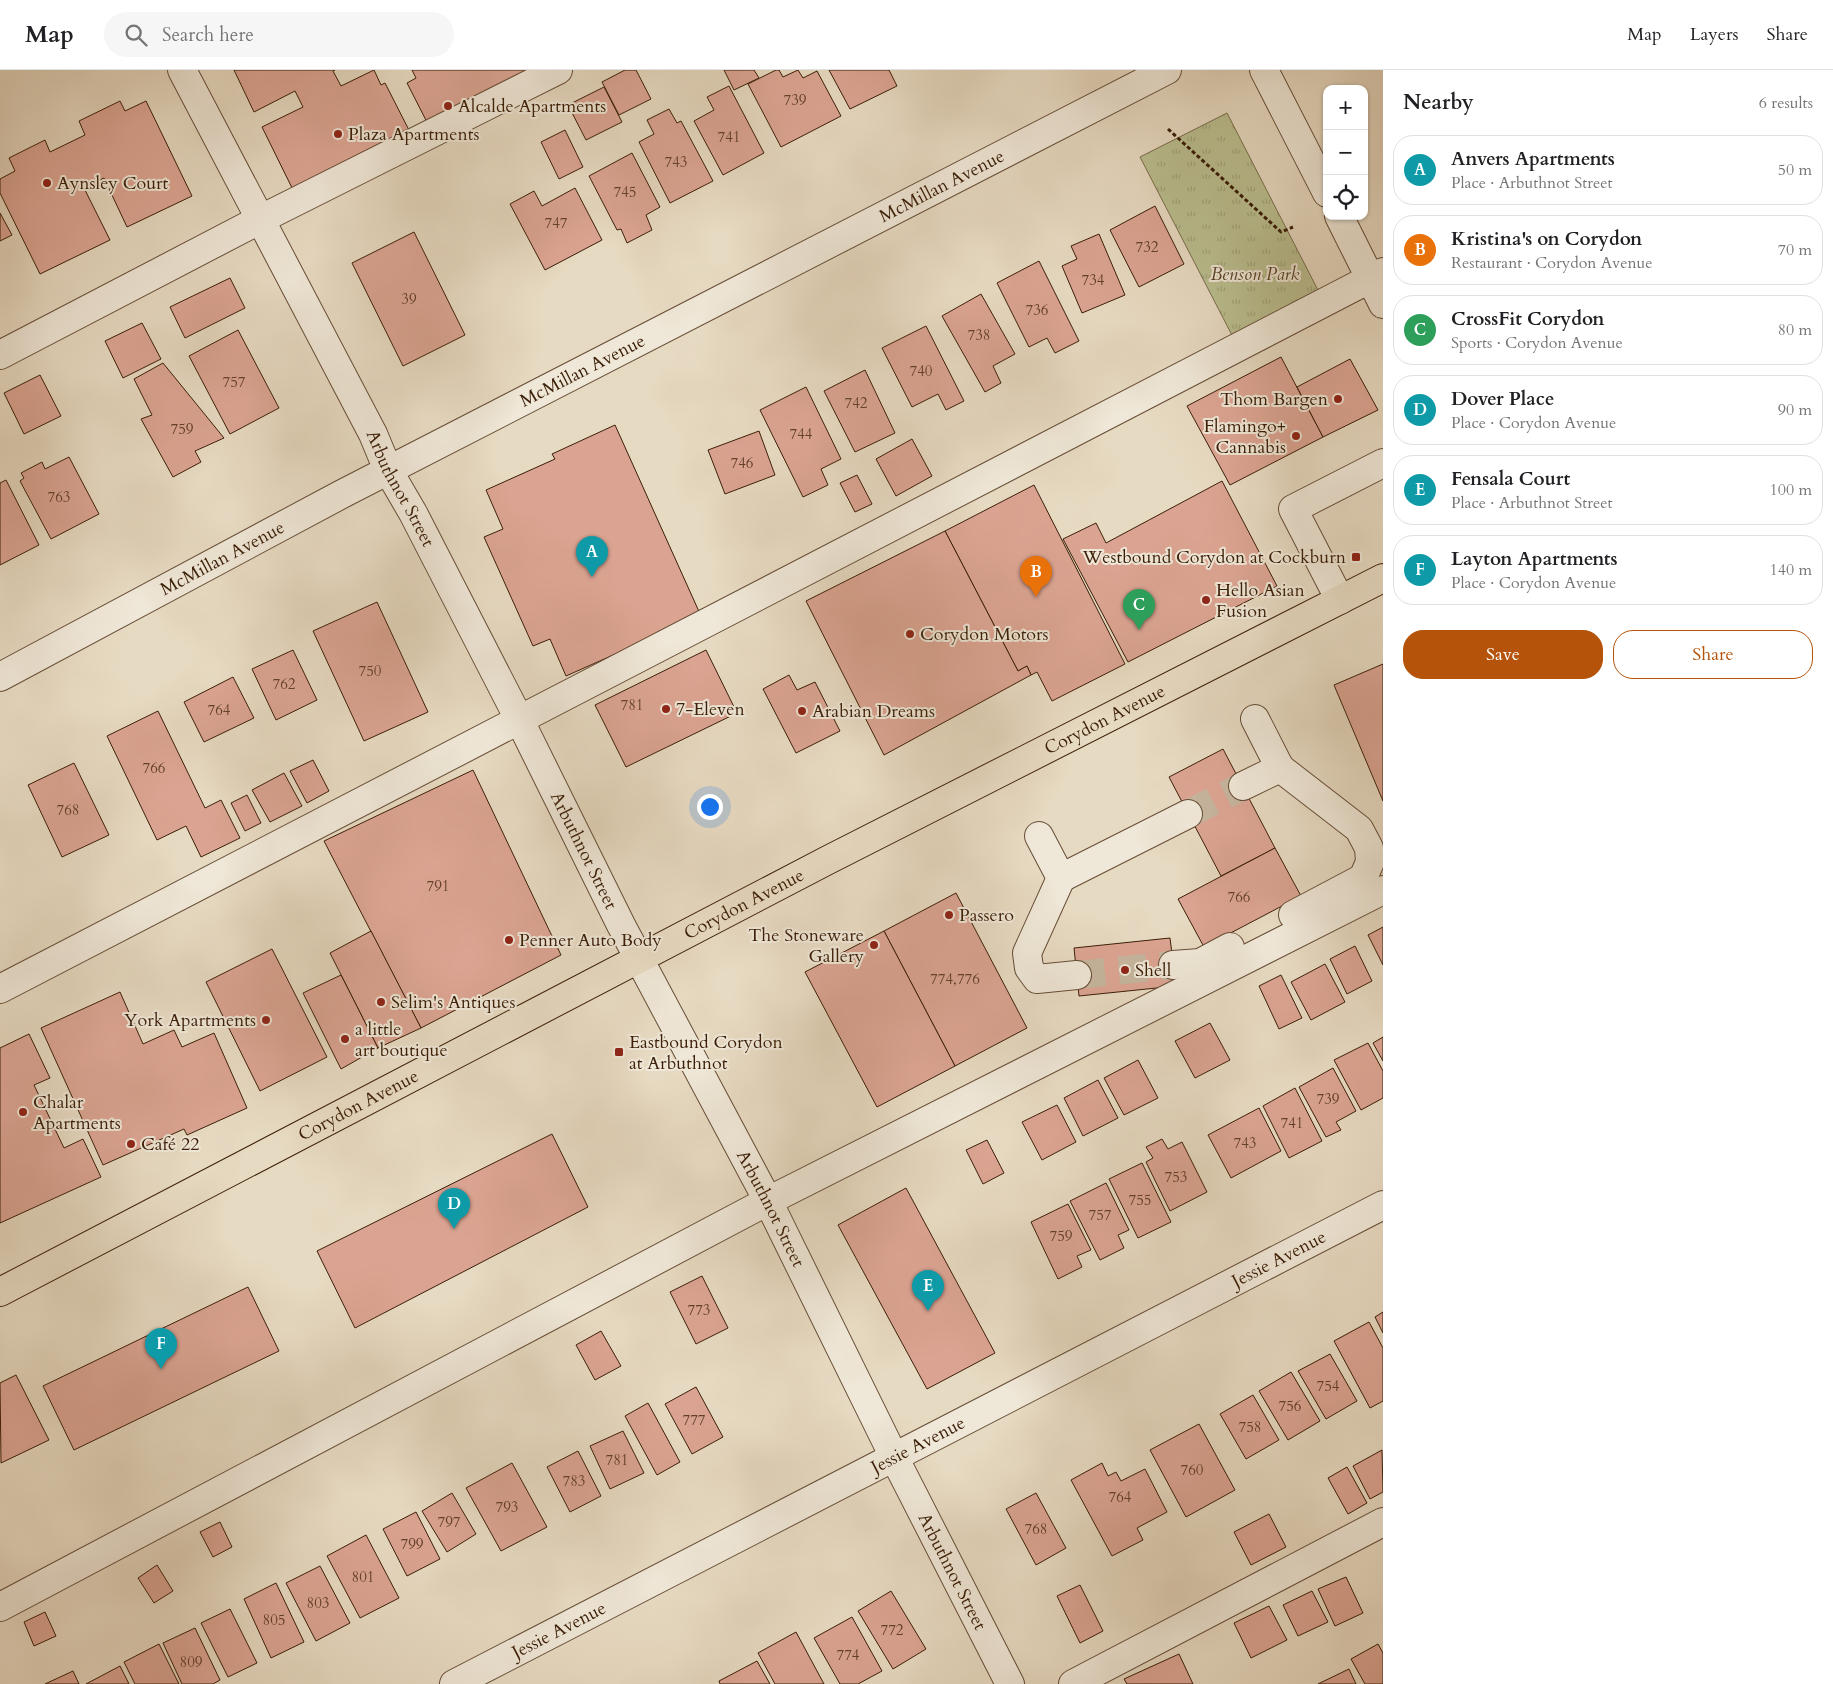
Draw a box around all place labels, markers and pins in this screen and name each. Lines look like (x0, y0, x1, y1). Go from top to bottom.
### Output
place label: Alcalde Apartments (458, 94, 606, 119)
marker: Alcalde Apartments (442, 100, 454, 112)
place label: Plaza Apartments (348, 122, 479, 147)
marker: Plaza Apartments (332, 128, 344, 140)
place label: Aynsley Court (57, 171, 169, 196)
marker: Aynsley Court (41, 177, 53, 189)
place label: Thom Bargen (1220, 387, 1329, 412)
marker: Thom Bargen (1332, 393, 1344, 405)
place label: Flamingo+ Cannabis (1204, 414, 1286, 460)
marker: Flamingo+ Cannabis (1290, 430, 1302, 442)
pin: A (576, 536, 608, 577)
place label: Westbound Corydon at Cockburn (1081, 545, 1347, 570)
marker: Westbound Corydon at Cockburn (1350, 551, 1362, 563)
pin: B (1020, 556, 1052, 597)
place label: Hello Asian Fusion (1216, 578, 1306, 624)
pin: C (1123, 589, 1155, 630)
marker: Hello Asian Fusion (1200, 594, 1212, 606)
place label: Corydon Motors (920, 622, 1049, 647)
marker: Corydon Motors (904, 628, 916, 640)
place label: 7-Eleven (676, 697, 745, 722)
place label: Arabian Dreams (812, 699, 935, 724)
marker: 7-Eleven (660, 703, 672, 715)
marker: Arabian Dreams (796, 705, 808, 717)
place label: Passero (959, 903, 1014, 928)
marker: Passero (943, 909, 955, 921)
place label: The Stoneware Gallery (748, 923, 864, 969)
place label: Penner Auto Body (519, 928, 662, 953)
marker: Penner Auto Body (503, 934, 515, 946)
marker: The Stoneware Gallery (868, 939, 880, 951)
place label: Shell (1135, 958, 1172, 983)
marker: Shell (1119, 964, 1131, 976)
place label: Selim's Antiques (391, 990, 516, 1015)
marker: Selim's Antiques (375, 996, 387, 1008)
place label: York Apartments (124, 1008, 256, 1033)
marker: York Apartments (260, 1014, 272, 1026)
place label: a little art boutique (355, 1017, 448, 1063)
place label: Eastbound Corydon at Arbuthnot (629, 1030, 783, 1076)
marker: a little art boutique (339, 1033, 351, 1045)
marker: Eastbound Corydon at Arbuthnot (613, 1046, 625, 1058)
place label: Chalar Apartments (33, 1090, 121, 1136)
marker: Chalar Apartments (17, 1106, 29, 1118)
place label: Café 22 (141, 1132, 199, 1157)
marker: Café 22 (125, 1138, 137, 1150)
pin: D (438, 1188, 470, 1229)
pin: E (912, 1270, 944, 1311)
pin: F (145, 1328, 177, 1369)

